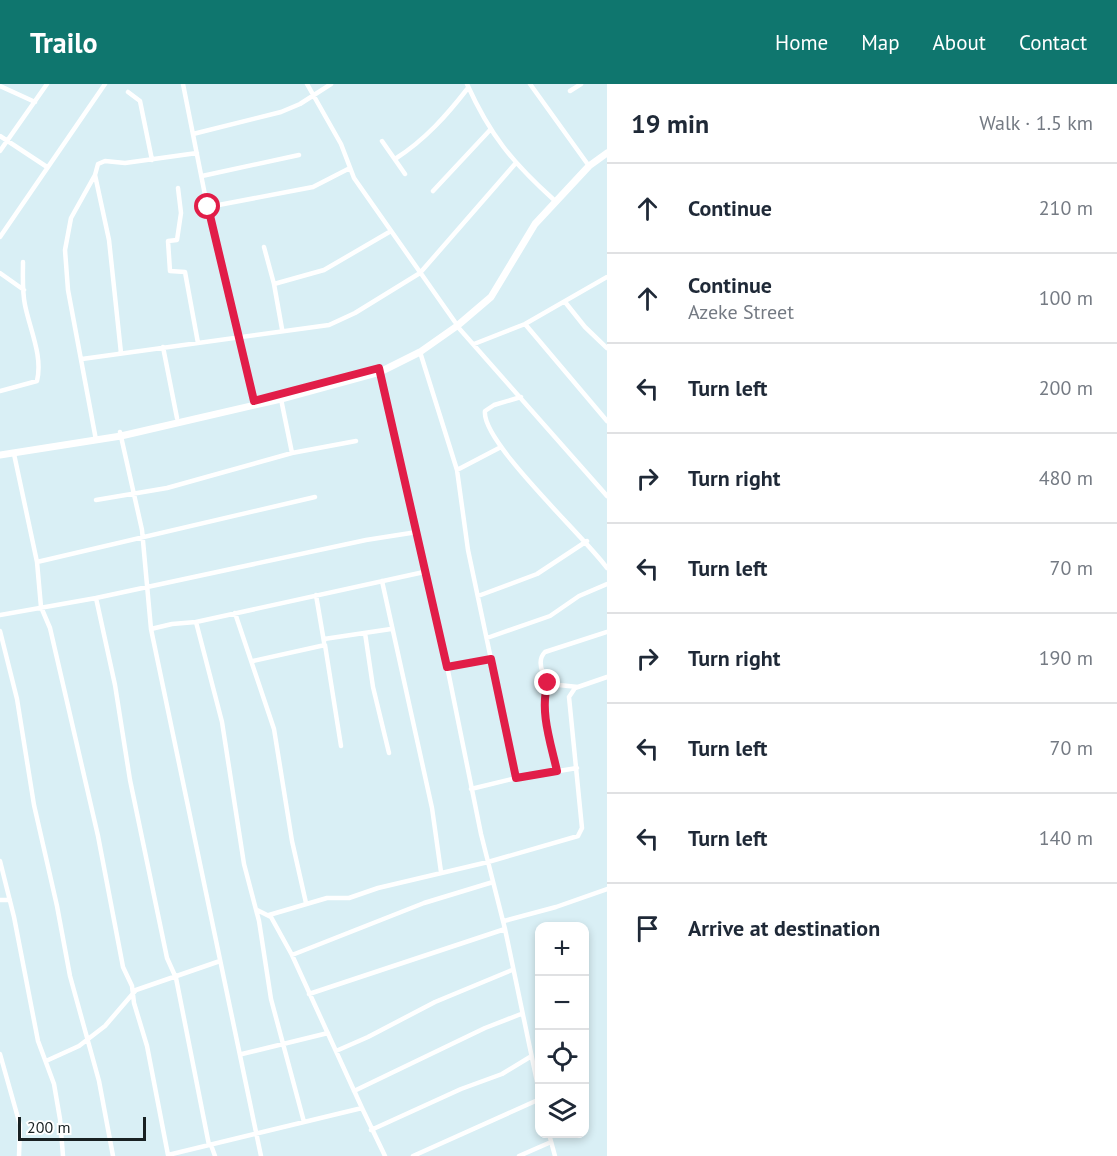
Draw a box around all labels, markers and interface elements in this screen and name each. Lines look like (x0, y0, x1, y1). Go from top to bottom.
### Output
text: Trailo (30, 24, 97, 61)
text: Home (775, 29, 828, 56)
text: Map (861, 29, 900, 56)
text: About (933, 29, 986, 56)
text: Contact (1019, 29, 1087, 56)
text: 19 min (631, 107, 709, 140)
text: Walk · 1.5 km (979, 110, 1093, 136)
icon: ahead (631, 192, 664, 225)
route start (194, 193, 220, 219)
text: Continue (688, 194, 772, 222)
text: 210 m (1039, 195, 1093, 221)
text: Continue (688, 271, 772, 299)
icon: ahead (631, 282, 664, 315)
text: 100 m (1039, 285, 1093, 311)
text: Azeke Street (688, 299, 794, 325)
icon: left (631, 372, 664, 405)
text: Turn left (688, 374, 768, 402)
text: 200 m (1039, 375, 1093, 401)
icon: right (631, 462, 664, 495)
text: Turn right (688, 464, 780, 492)
text: 480 m (1039, 465, 1093, 491)
icon: left (631, 552, 664, 585)
text: Turn left (688, 554, 768, 582)
text: 70 m (1050, 555, 1093, 581)
icon: right (631, 642, 664, 675)
text: Turn right (688, 644, 780, 672)
text: 190 m (1039, 645, 1093, 671)
route end (534, 669, 560, 695)
icon: left (631, 732, 664, 765)
text: Turn left (688, 734, 768, 762)
text: 70 m (1050, 735, 1093, 761)
icon: left (631, 822, 664, 855)
text: Turn left (688, 824, 768, 852)
text: 140 m (1039, 825, 1093, 851)
icon: arrive (631, 912, 664, 945)
text: Arrive at destination (688, 914, 880, 942)
map controls (535, 922, 589, 1138)
button: + (535, 922, 589, 976)
button: − (535, 976, 589, 1030)
button: locate (535, 1030, 589, 1084)
button: layers (535, 1084, 589, 1138)
scale bar (18, 1114, 146, 1142)
text: 200 m (27, 1117, 70, 1137)

